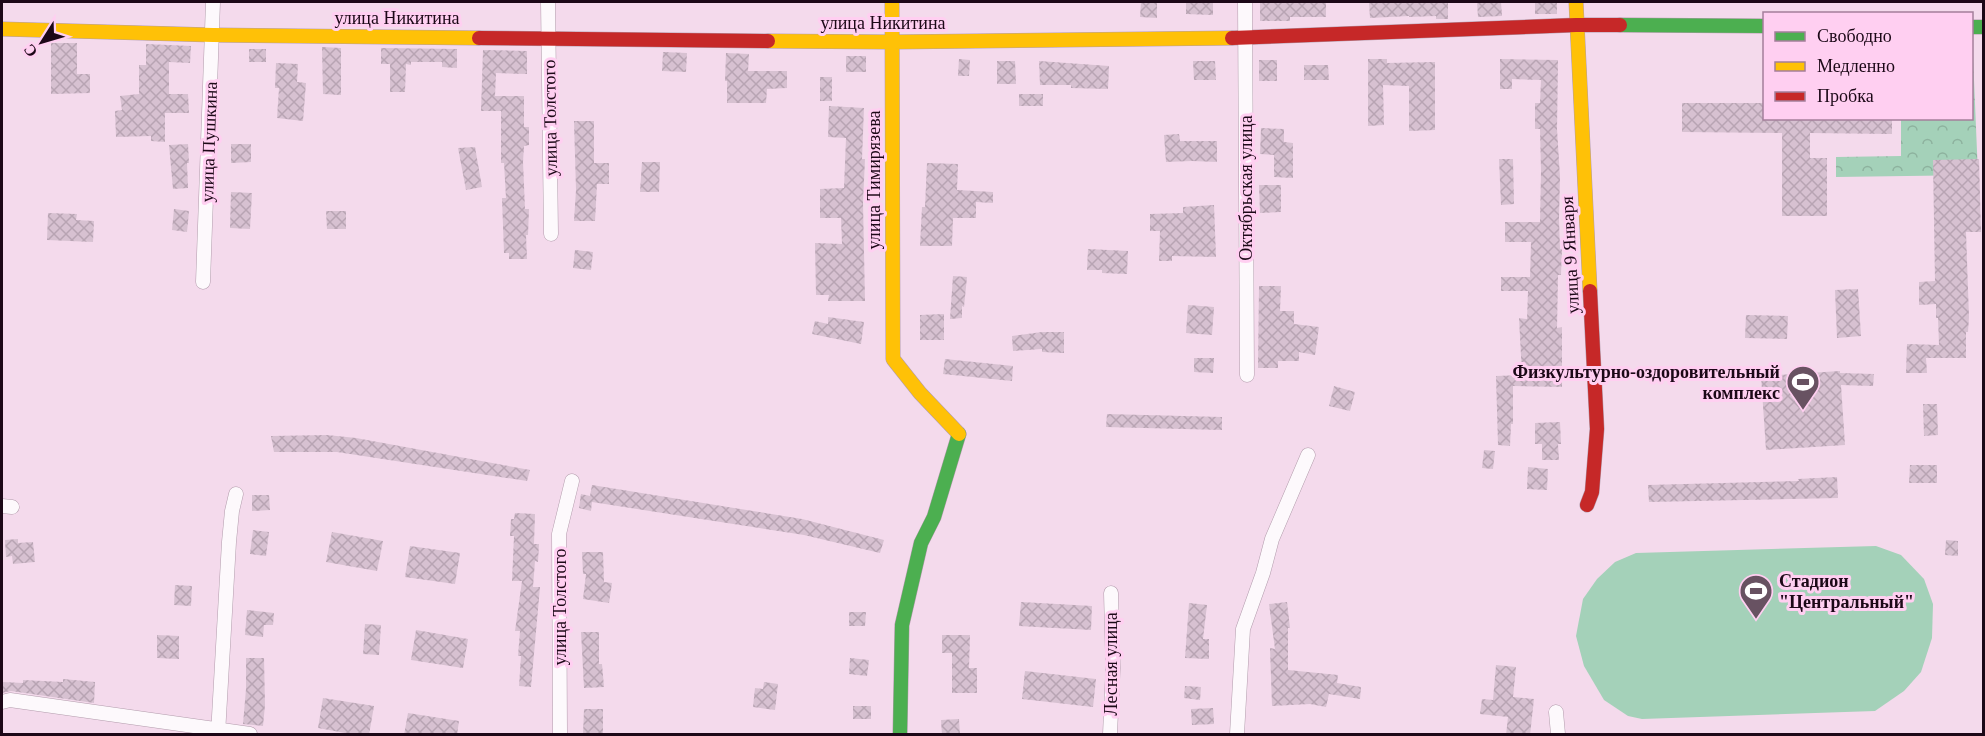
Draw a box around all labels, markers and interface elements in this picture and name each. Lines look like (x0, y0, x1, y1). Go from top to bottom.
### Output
street label: улица Никитина (334, 8, 460, 28)
north arrow (12, 12, 72, 72)
legend (1763, 12, 1973, 120)
street label: улица Никитина (820, 13, 946, 33)
text: Свободно (1817, 26, 1892, 46)
text: С (20, 41, 41, 60)
text: Медленно (1817, 56, 1895, 76)
street label: улица Толстого (539, 59, 561, 177)
street label: улица Пушкина (197, 81, 221, 203)
text: Пробка (1817, 86, 1874, 106)
street label: улица Тимирязева (864, 111, 884, 249)
street label: Октябрьская улица (1236, 115, 1256, 261)
street label: улица 9 Января (1557, 196, 1583, 314)
place label: Физкультурно-оздоровительный комплекс (1512, 362, 1780, 403)
sports icon: Физкультурно-оздоровительный комплекс (1785, 364, 1821, 411)
street label: улица Толстого (550, 549, 570, 665)
place label: Стадион "Центральный" (1779, 571, 1914, 612)
sports icon: Стадион "Центральный" (1738, 573, 1774, 620)
street label: Лесная улица (1101, 612, 1121, 716)

